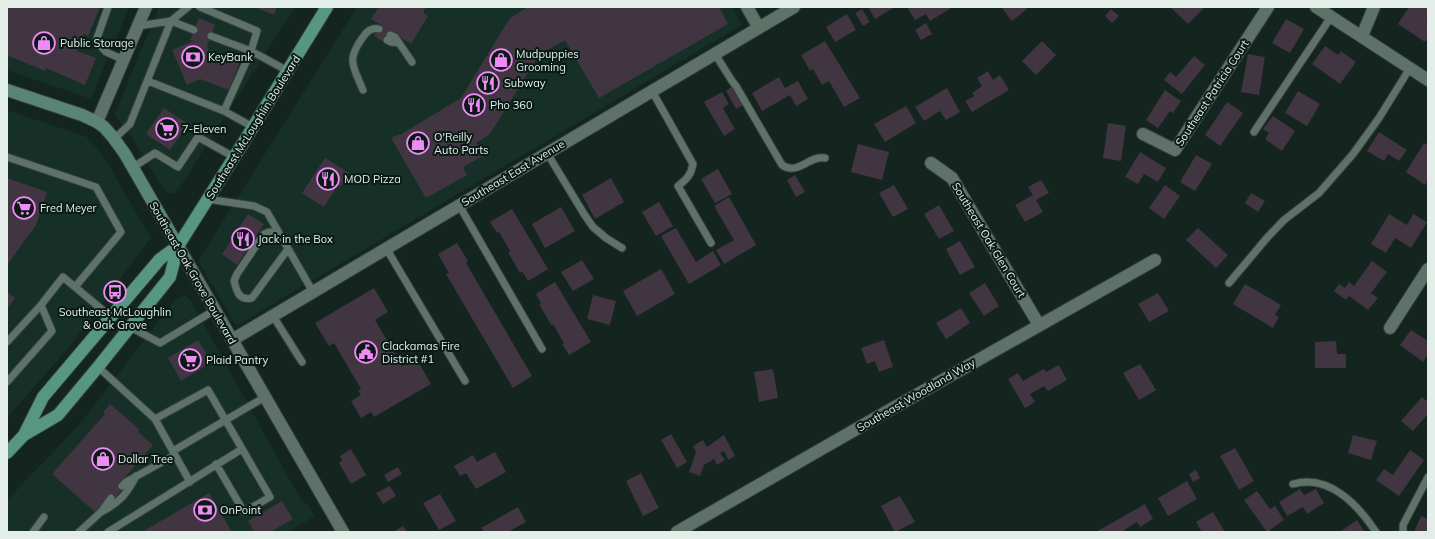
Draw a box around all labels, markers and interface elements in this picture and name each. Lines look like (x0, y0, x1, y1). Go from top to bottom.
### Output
shop icon: Public Storage (31, 30, 57, 56)
place label: Public Storage (60, 36, 134, 50)
street label: Southeast Patricia Court (1172, 37, 1252, 149)
bank icon: KeyBank (180, 44, 206, 70)
shop icon: Mudpuppies Grooming (488, 47, 514, 73)
place label: Mudpuppies Grooming (516, 47, 579, 74)
place label: KeyBank (208, 50, 253, 64)
street label: Southeast McLoughlin Boulevard (203, 52, 303, 202)
restaurant icon: Subway (475, 70, 501, 96)
place label: Subway (504, 76, 546, 90)
restaurant icon: Pho 360 (461, 92, 487, 118)
place label: Pho 360 (490, 98, 533, 112)
supermarket icon: 7-Eleven (154, 116, 180, 142)
place label: 7-Eleven (182, 122, 227, 136)
shop icon: O'Reilly Auto Parts (405, 130, 431, 156)
place label: O'Reilly Auto Parts (434, 130, 488, 157)
street label: Southeast East Avenue (459, 137, 567, 209)
restaurant icon: MOD Pizza (315, 166, 341, 192)
place label: MOD Pizza (344, 172, 401, 186)
street label: Southeast Oak Glen Court (949, 180, 1029, 300)
supermarket icon: Fred Meyer (11, 195, 37, 221)
street label: Southeast Oak Grove Boulevard (146, 199, 240, 347)
place label: Fred Meyer (40, 201, 97, 215)
restaurant icon: Jack in the Box (230, 226, 256, 252)
place label: Jack in the Box (258, 232, 333, 246)
bus stop icon: Southeast McLoughlin & Oak Grove (102, 279, 128, 305)
place label: Southeast McLoughlin & Oak Grove (59, 305, 171, 332)
public building icon: Clackamas Fire District #1 (353, 339, 379, 365)
place label: Clackamas Fire District #1 (382, 339, 460, 366)
supermarket icon: Plaid Pantry (177, 347, 203, 373)
place label: Plaid Pantry (206, 353, 269, 367)
street label: Southeast Woodland Way (854, 355, 978, 435)
shop icon: Dollar Tree (90, 446, 116, 472)
place label: Dollar Tree (118, 452, 173, 466)
bank icon: OnPoint (192, 497, 218, 523)
place label: OnPoint (220, 503, 261, 517)

